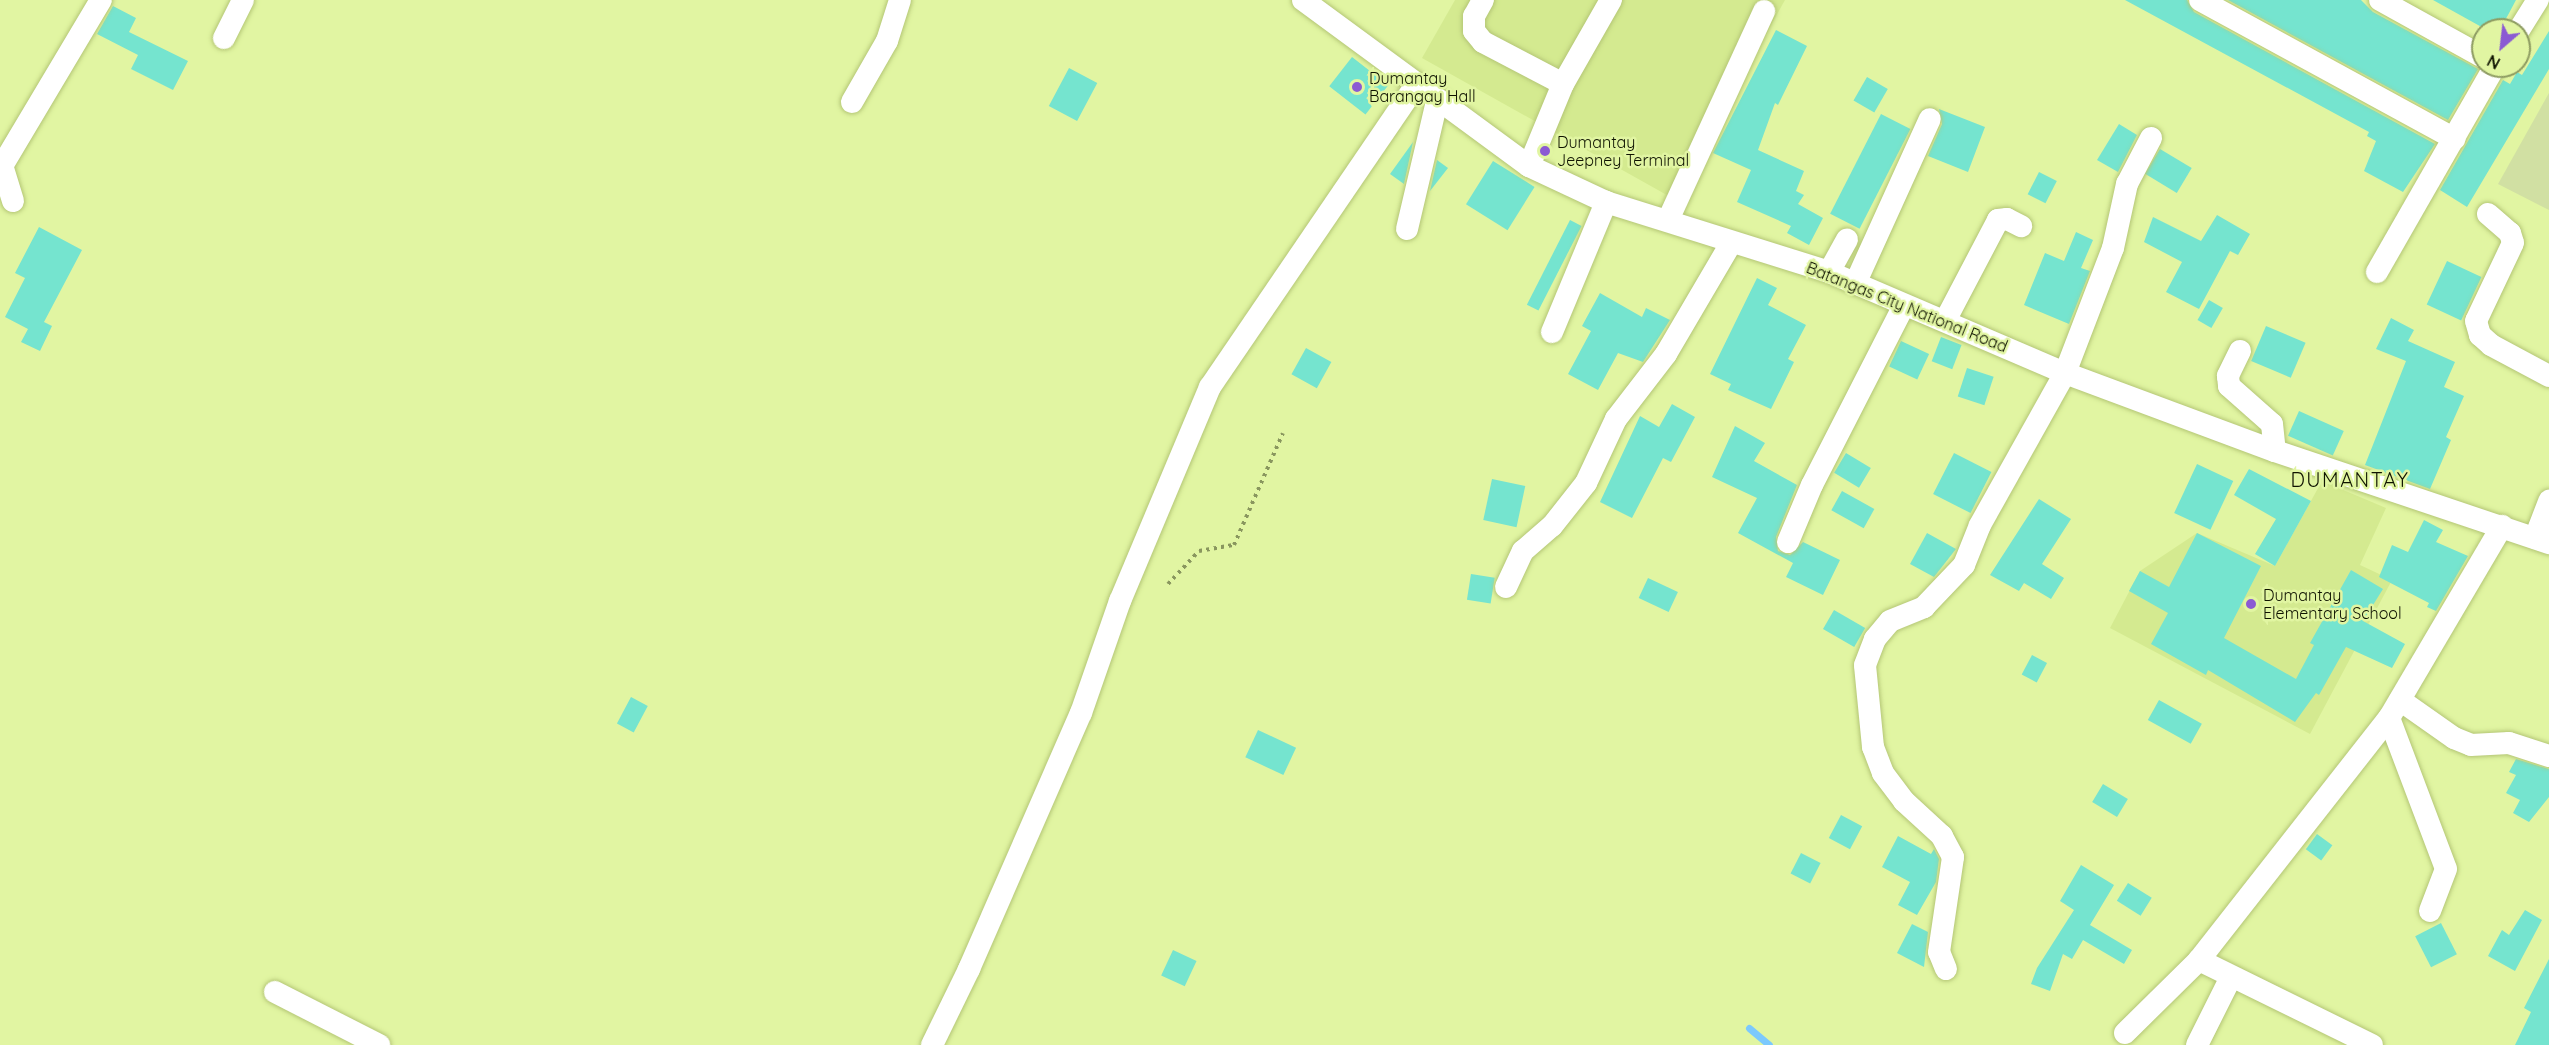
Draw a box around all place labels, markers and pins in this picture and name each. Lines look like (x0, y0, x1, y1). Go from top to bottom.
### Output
place label: Dumantay Barangay Hall (1369, 68, 1476, 106)
marker: Dumantay Barangay Hall (1350, 80, 1364, 94)
place label: Dumantay Jeepney Terminal (1557, 132, 1689, 170)
marker: Dumantay Jeepney Terminal (1538, 144, 1552, 158)
place label: Dumantay Elementary School (2263, 585, 2402, 623)
marker: Dumantay Elementary School (2244, 597, 2258, 611)

